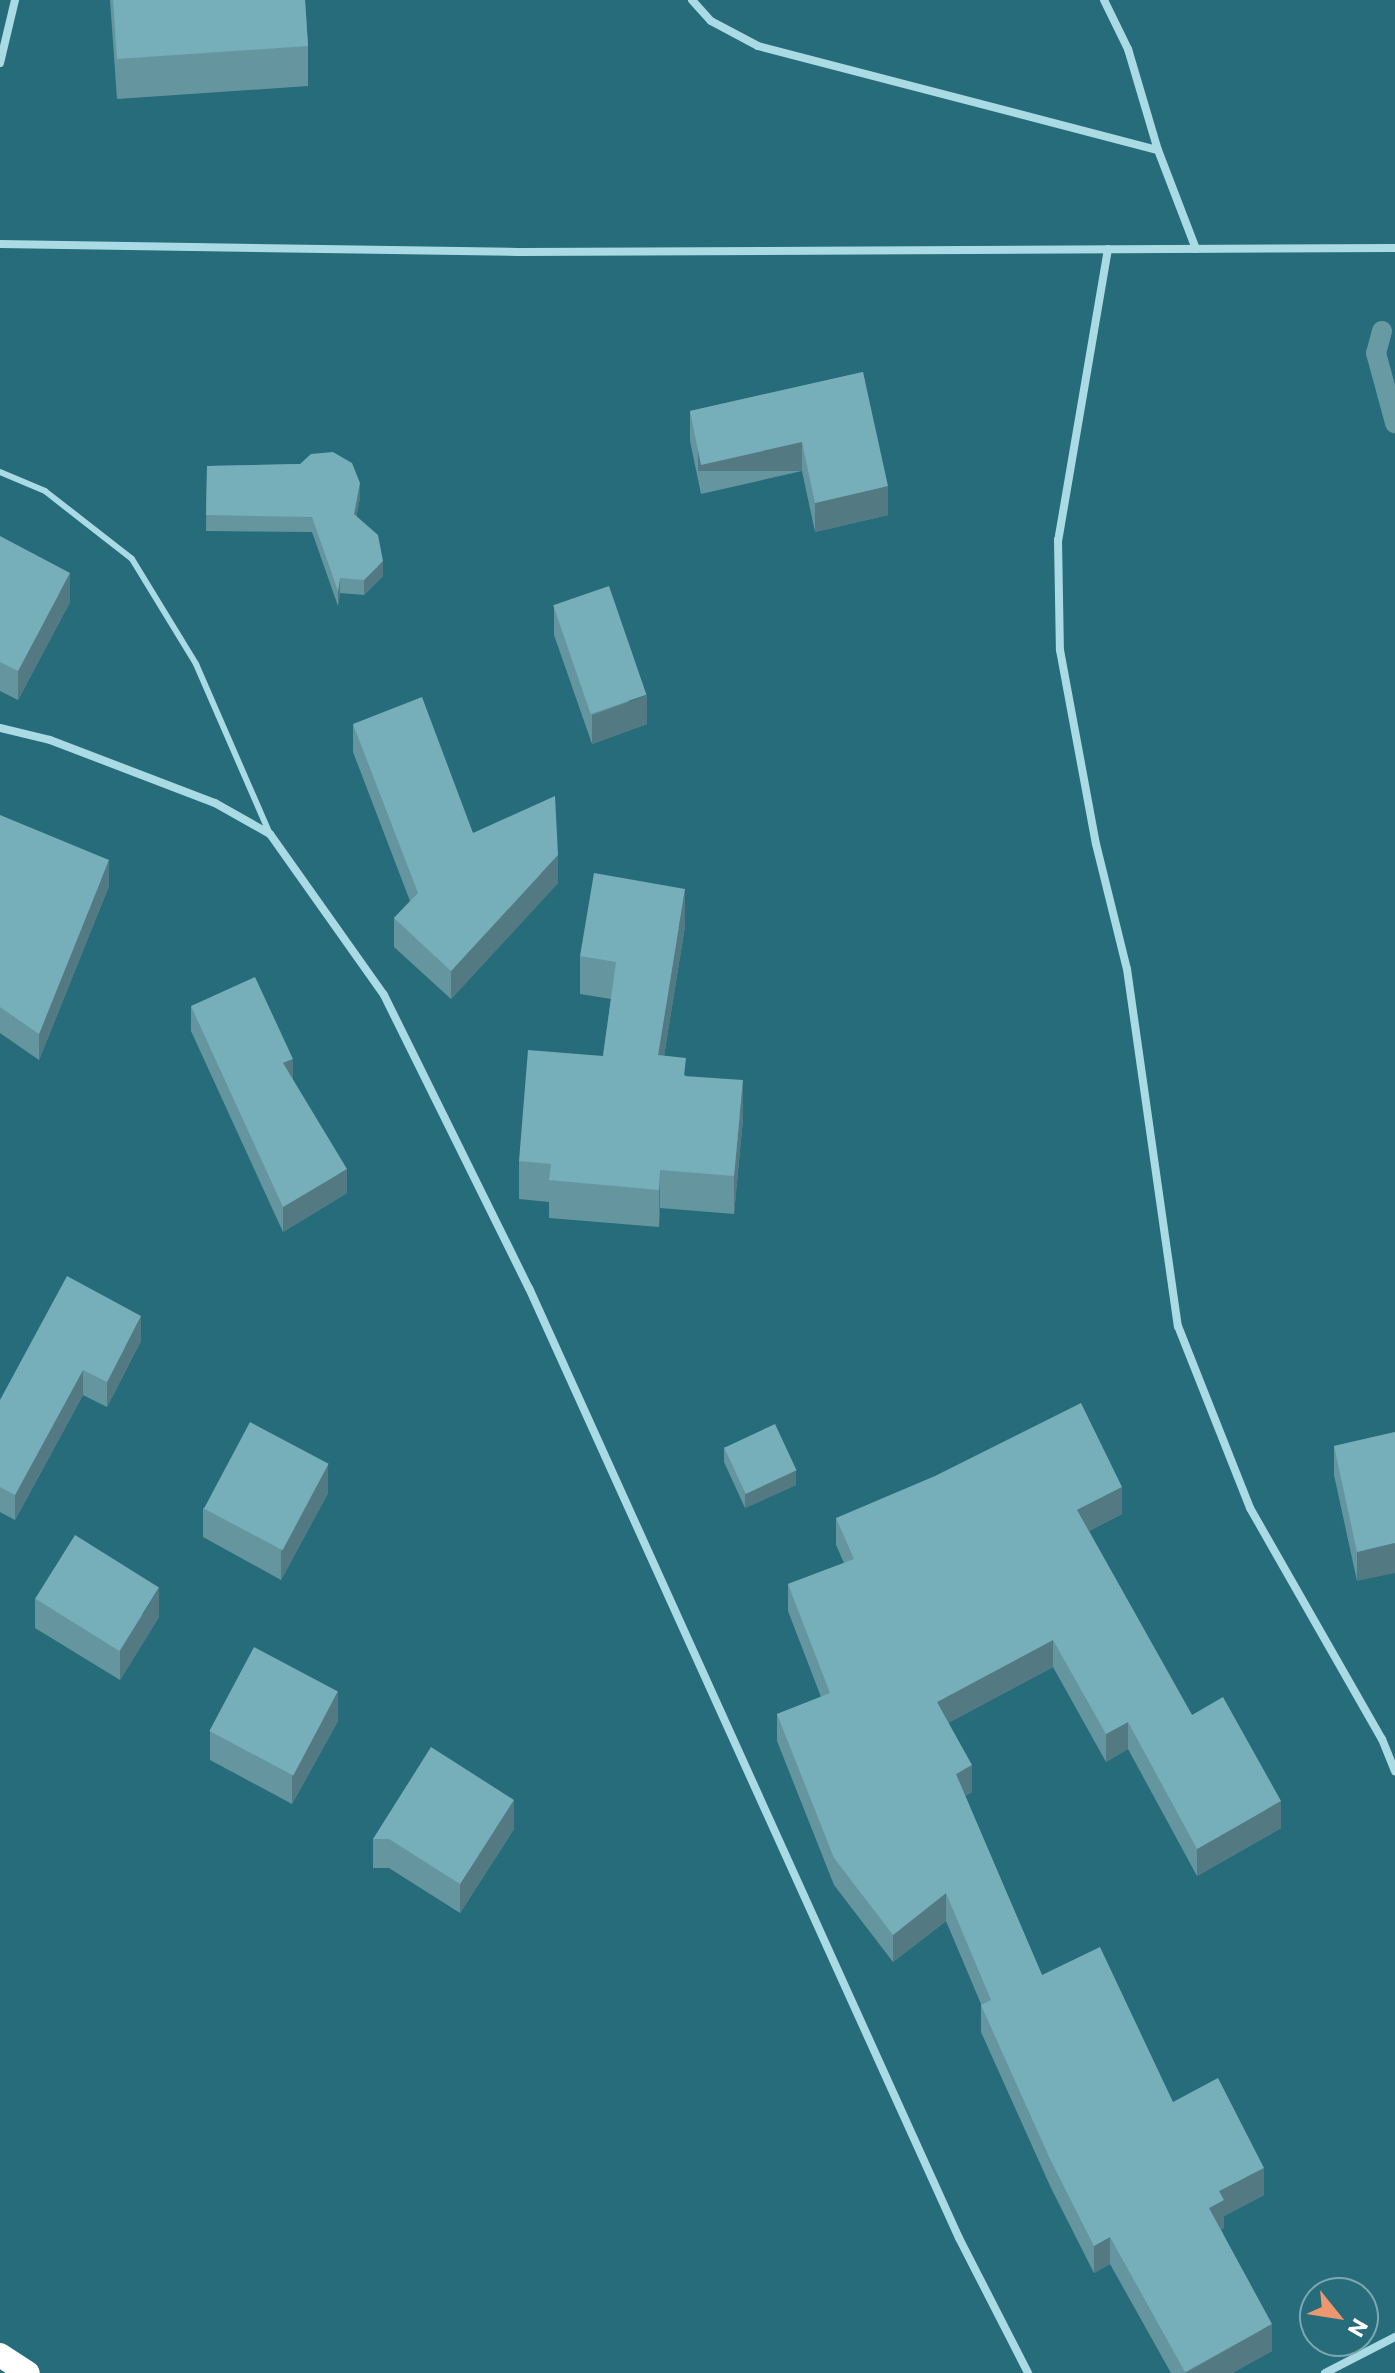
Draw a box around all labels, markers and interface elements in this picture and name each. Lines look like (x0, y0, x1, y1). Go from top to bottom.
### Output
north arrow (1299, 2277, 1379, 2357)
text: N (1343, 2314, 1374, 2342)

